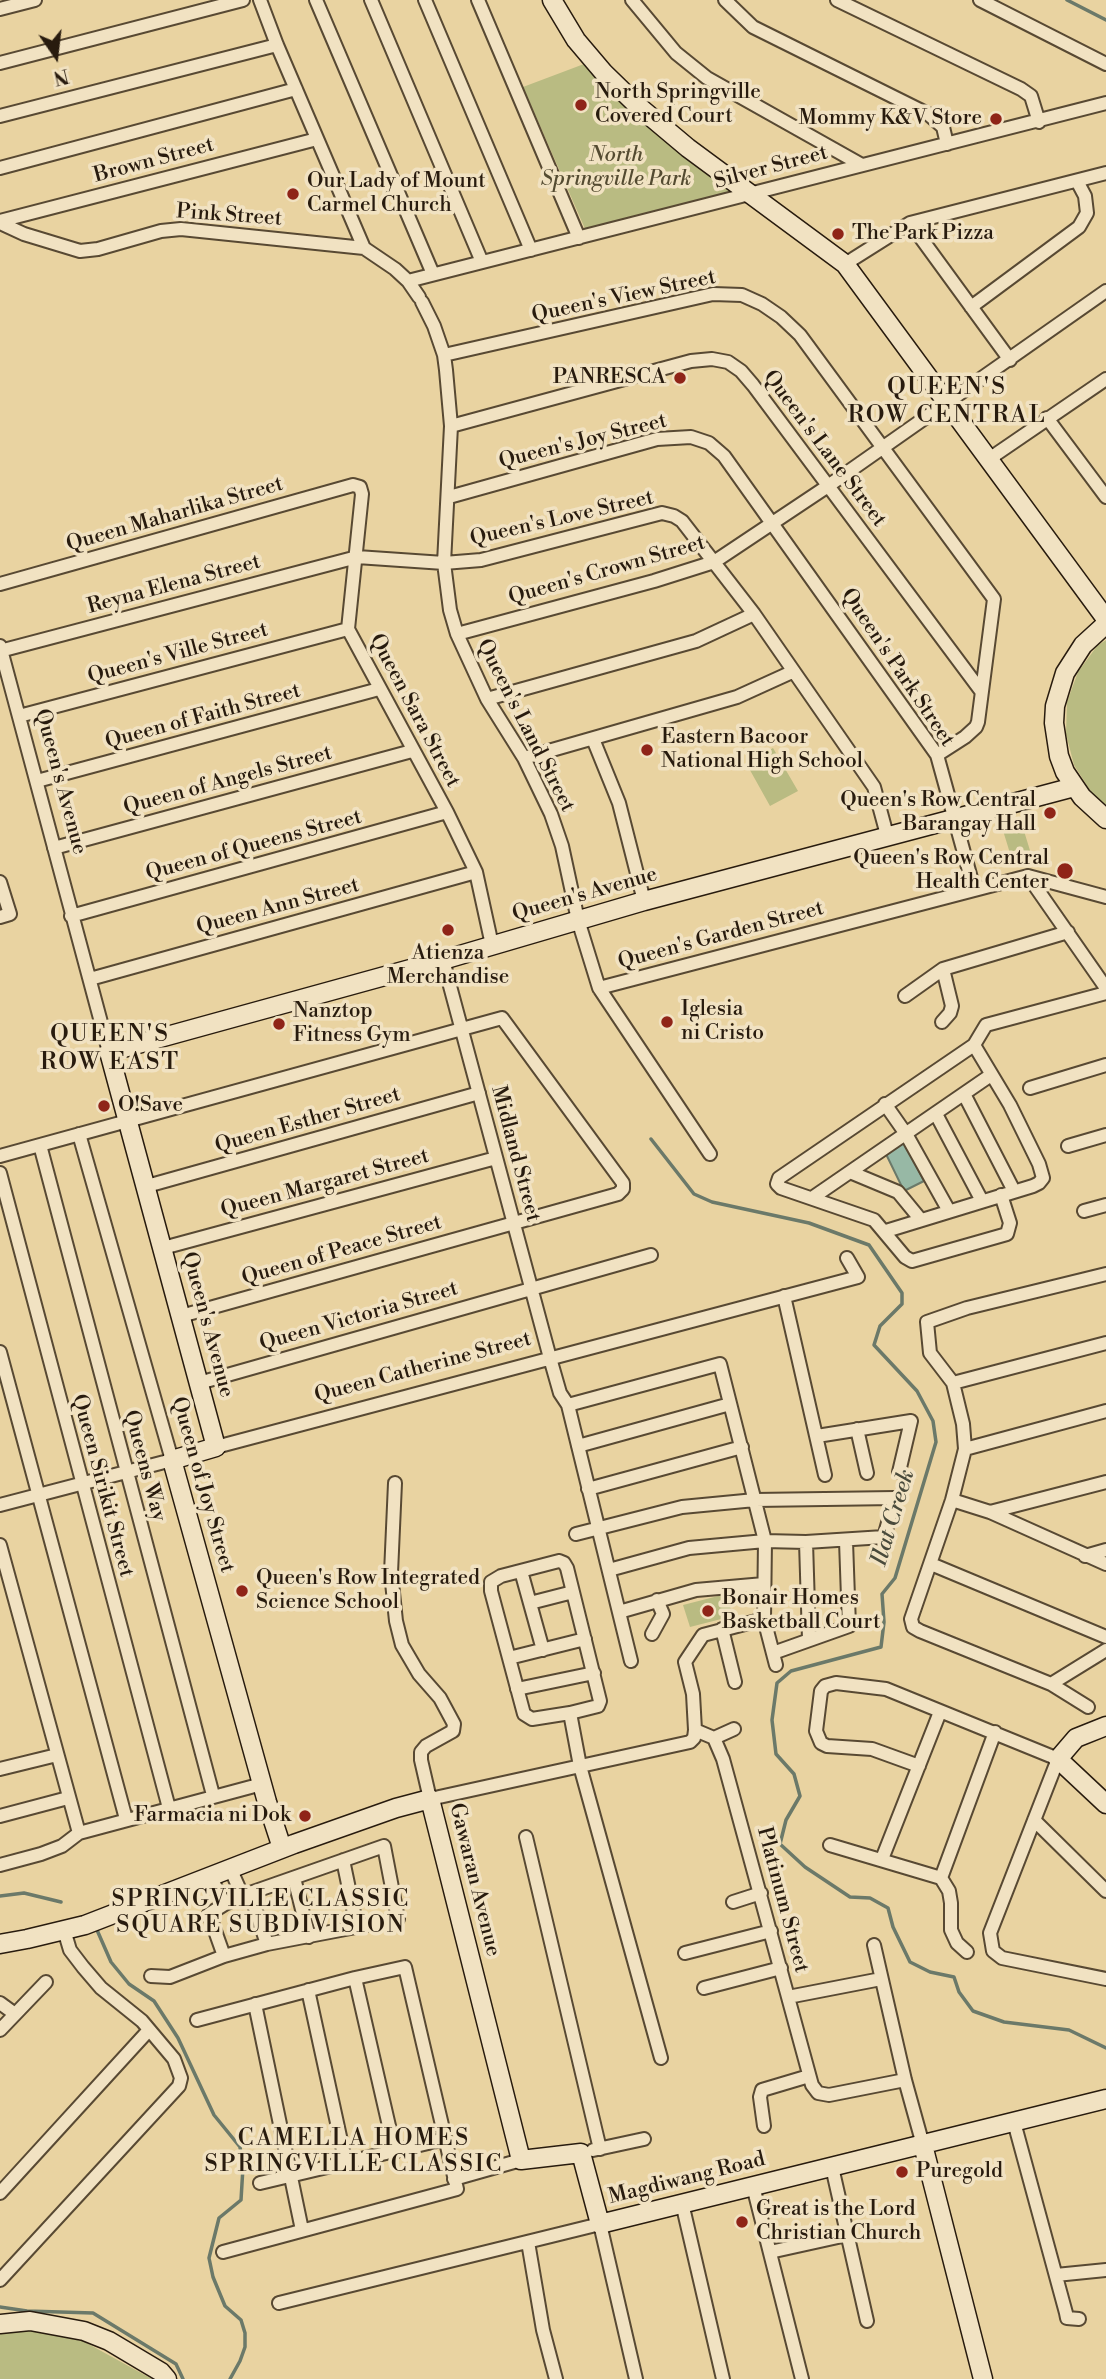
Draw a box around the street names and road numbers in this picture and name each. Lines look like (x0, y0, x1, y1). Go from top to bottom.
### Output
street label: Brown Street (91, 133, 217, 189)
street label: Silver Street (711, 141, 831, 195)
street label: Pink Street (175, 200, 283, 232)
street label: Queen's View Street (530, 265, 718, 329)
street label: Queen's Lane Street (757, 366, 891, 532)
street label: Queen's Joy Street (496, 409, 670, 475)
street label: Queen Maharlika Street (64, 472, 286, 558)
street label: Queen's Love Street (468, 486, 656, 552)
street label: Queen's Crown Street (506, 531, 708, 611)
street label: Reyna Elena Street (85, 550, 263, 620)
street label: Queen's Park Street (835, 584, 959, 752)
street label: Queen's Ville Street (85, 618, 271, 690)
street label: Queen Sara Street (363, 630, 465, 792)
street label: Queen's Land Street (470, 635, 580, 817)
street label: Queen of Faith Street (103, 679, 303, 755)
street label: Queen's Avenue (28, 707, 92, 857)
street label: Queen of Angels Street (121, 741, 335, 821)
street label: Queen of Queens Street (143, 805, 365, 887)
street label: Queen's Avenue (510, 862, 660, 928)
street label: Queen Ann Street (194, 873, 362, 941)
street label: Queen's Garden Street (615, 896, 827, 976)
street label: Queen Esther Street (212, 1082, 404, 1160)
street label: Midland Street (485, 1083, 545, 1225)
street label: Queen Margaret Street (218, 1144, 432, 1224)
street label: Queen of Peace Street (239, 1210, 445, 1292)
street label: Queen's Avenue (175, 1250, 239, 1400)
street label: Queen Victoria Street (257, 1277, 461, 1357)
street label: Queen Catherine Street (312, 1327, 534, 1409)
street label: Queen Sirikit Street (65, 1392, 139, 1580)
street label: Queen of Joy Street (165, 1394, 239, 1576)
street label: Queens Way (117, 1408, 171, 1524)
street label: Gawaran Avenue (443, 1801, 505, 1959)
street label: Platinum Street (750, 1824, 814, 1976)
street label: Magdiwang Road (606, 2147, 768, 2211)

